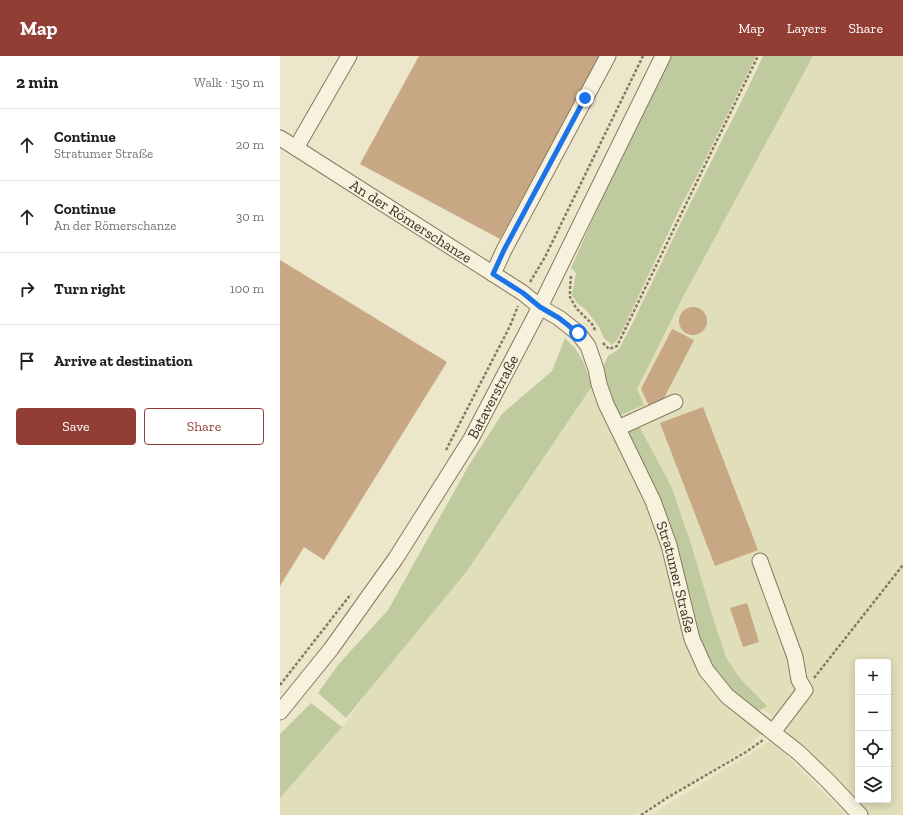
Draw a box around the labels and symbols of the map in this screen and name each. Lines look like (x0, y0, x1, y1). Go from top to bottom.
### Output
route end (576, 89, 594, 107)
street label: An der Römerschanze (346, 176, 475, 267)
route start (569, 324, 587, 342)
street label: Bataverstraße (464, 352, 522, 442)
street label: Stratumer Straße (652, 519, 699, 635)

